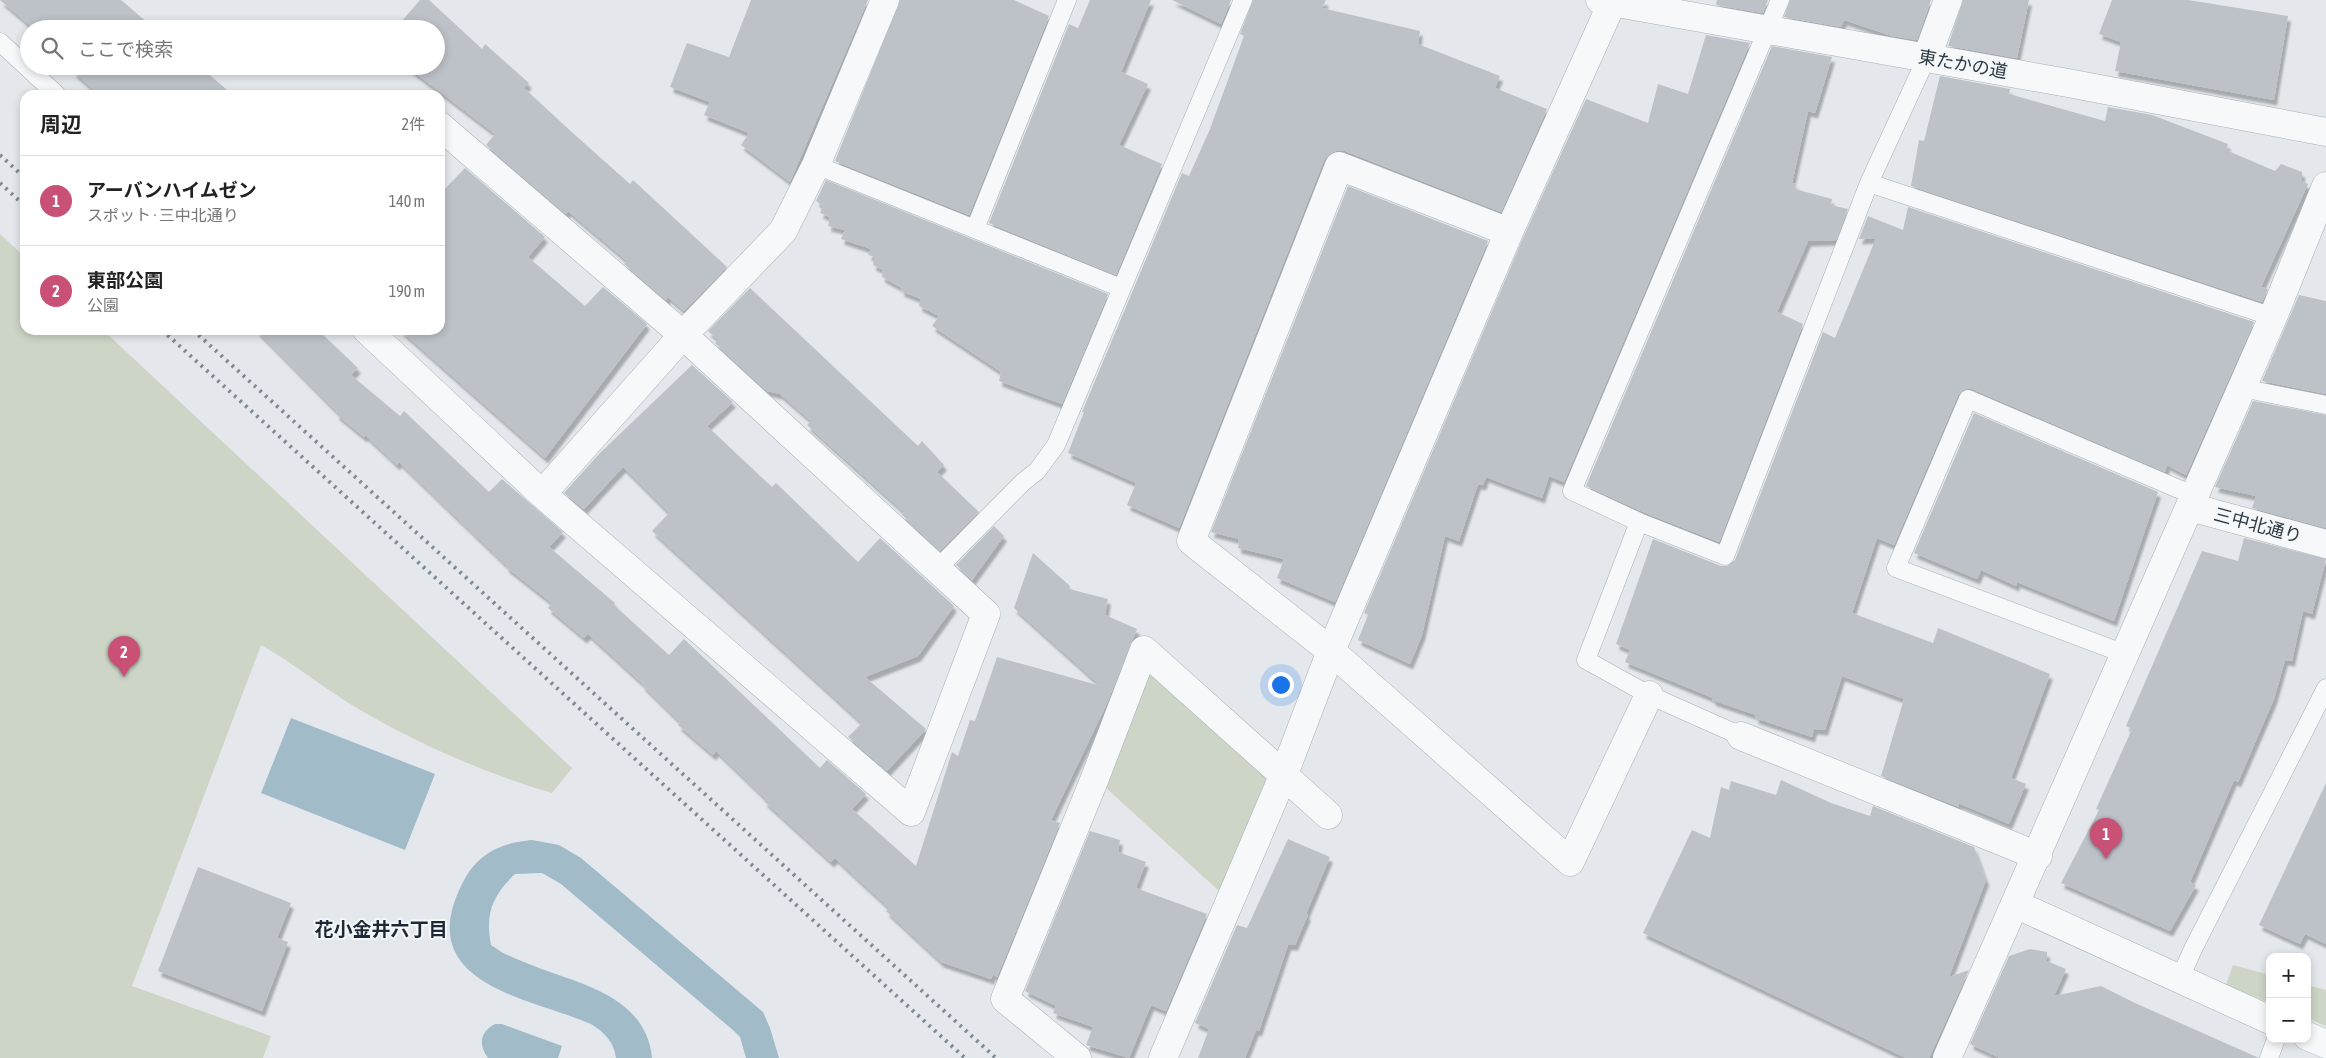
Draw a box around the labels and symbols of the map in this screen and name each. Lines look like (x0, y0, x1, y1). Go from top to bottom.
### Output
street label: 東たかの道 (1917, 46, 2009, 82)
street label: 三中北通り (2212, 503, 2304, 547)
pin: 2 (108, 636, 140, 677)
your location (1268, 672, 1294, 698)
pin: 1 (2090, 818, 2122, 859)
district label: 花小金井六丁目 (314, 918, 448, 940)

